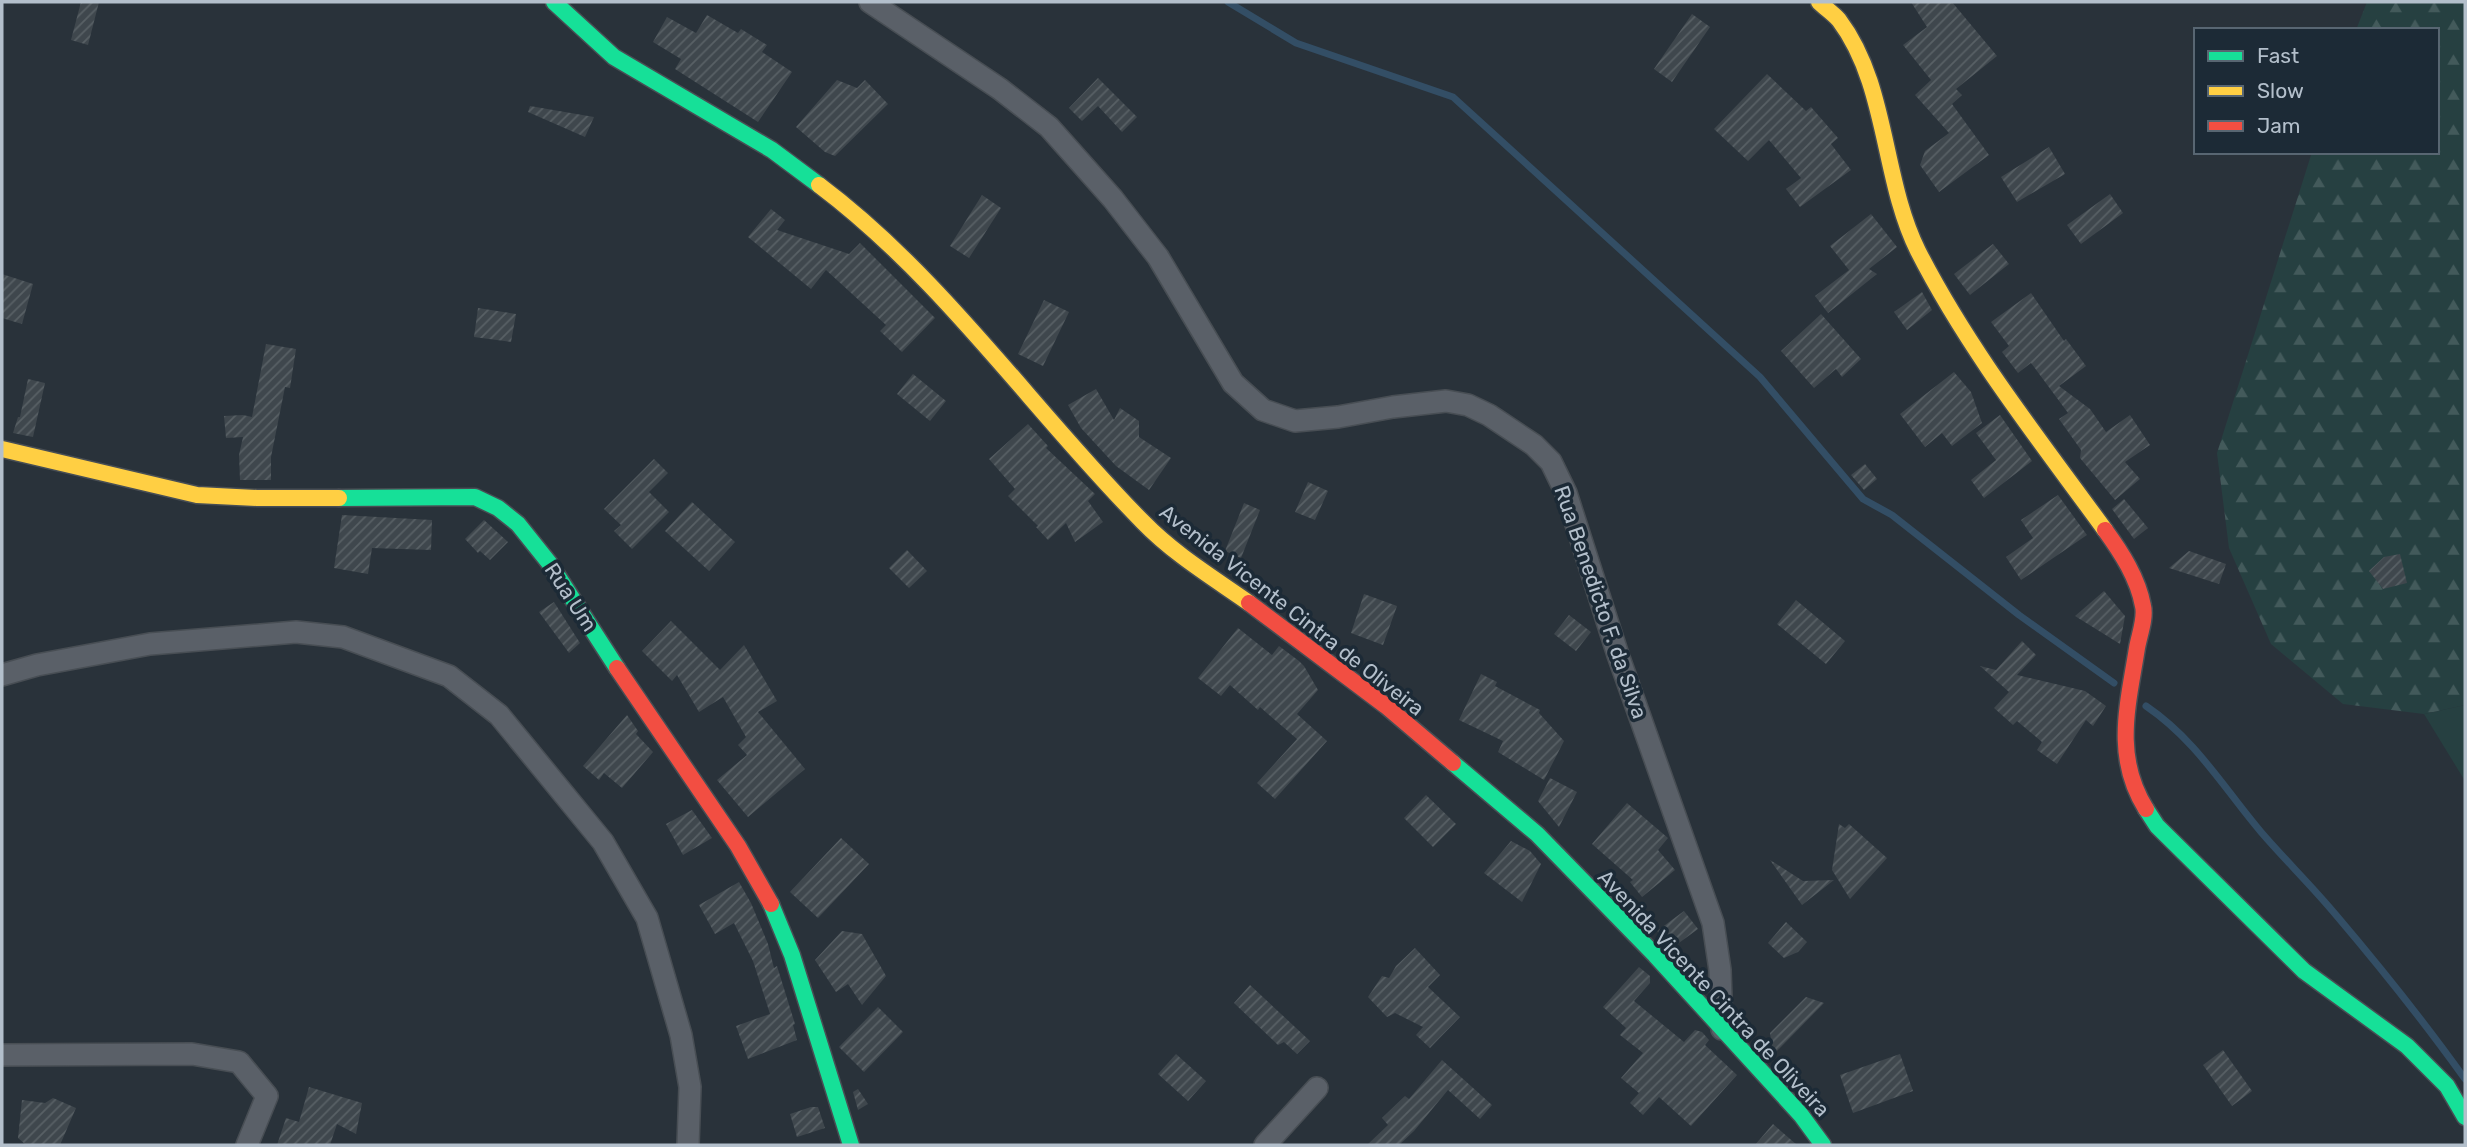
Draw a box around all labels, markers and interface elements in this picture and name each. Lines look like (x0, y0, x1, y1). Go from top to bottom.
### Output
legend (2194, 28, 2439, 154)
text: Fast (2257, 43, 2299, 68)
text: Slow (2257, 78, 2304, 103)
text: Jam (2257, 113, 2301, 138)
street label: Rua Benedicto F. da Silva (1549, 482, 1653, 722)
street label: Avenida Vicente Cintra de Oliveira (1155, 499, 1429, 721)
street label: Rua Um (540, 558, 602, 636)
street label: Avenida Vicente Cintra de Oliveira (1593, 864, 1835, 1122)

